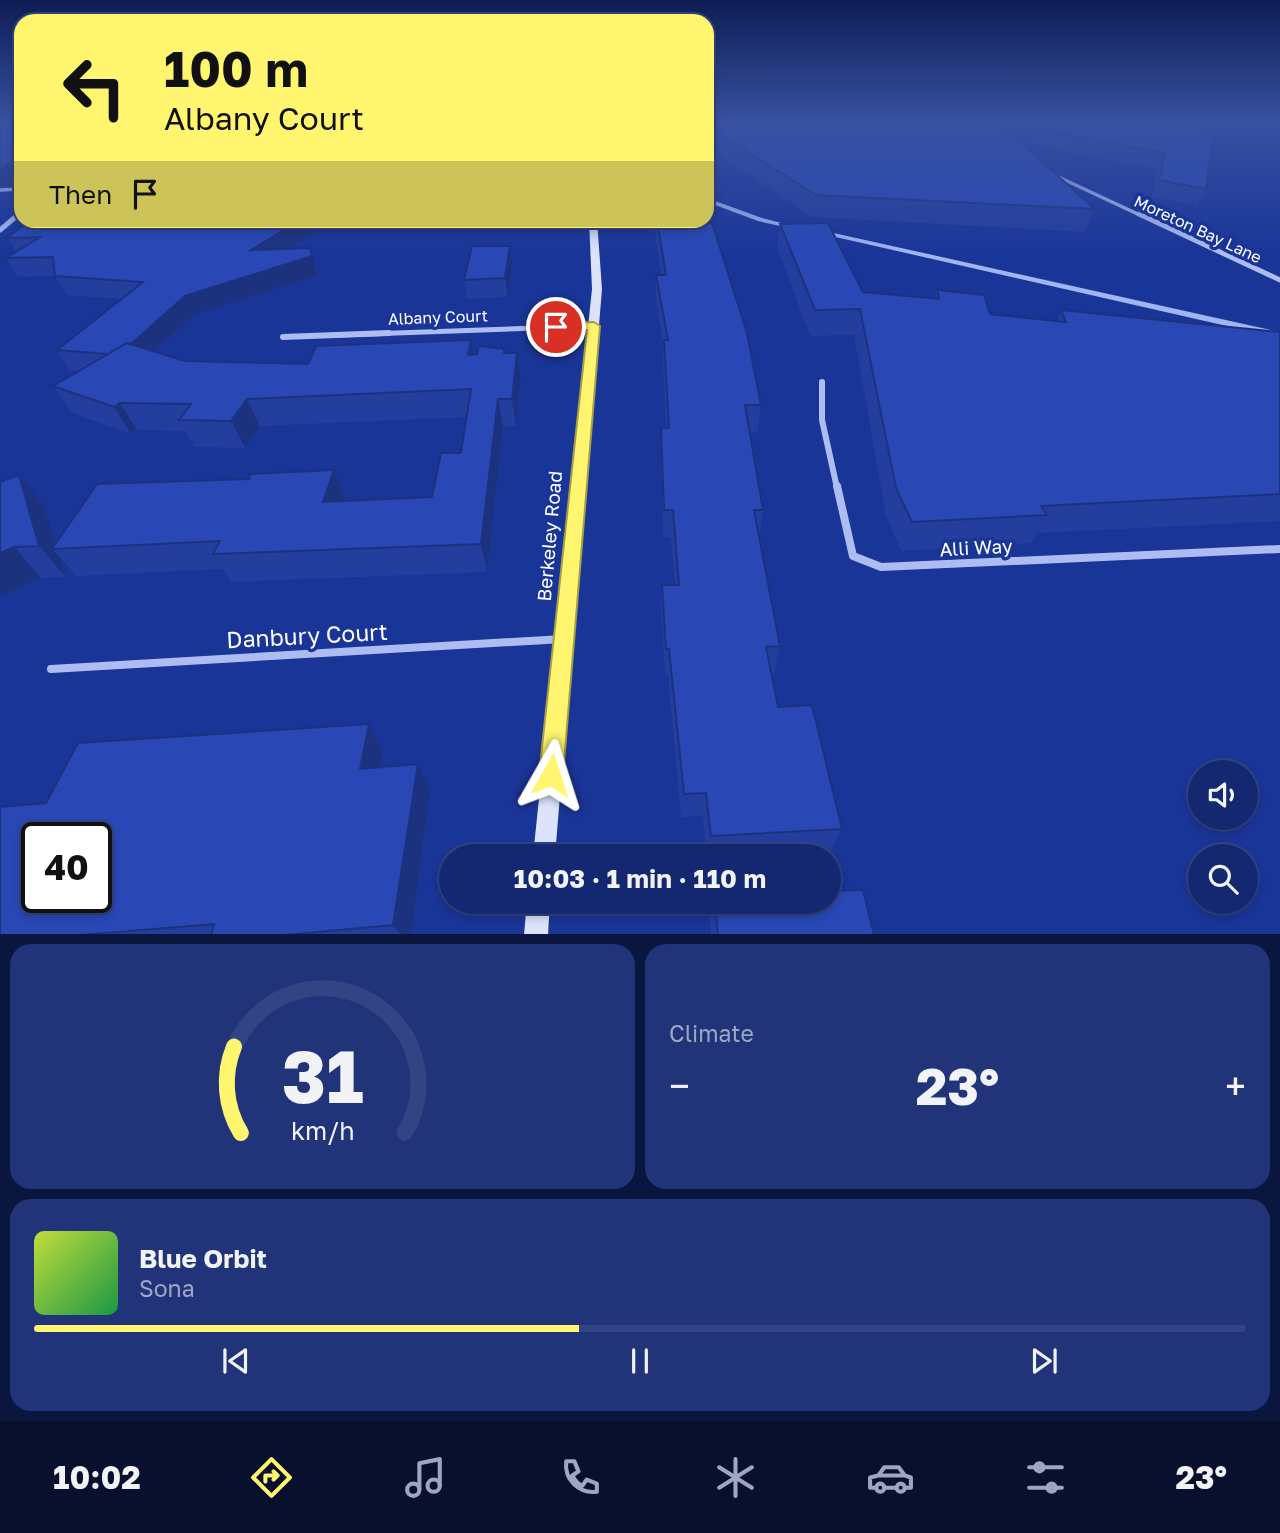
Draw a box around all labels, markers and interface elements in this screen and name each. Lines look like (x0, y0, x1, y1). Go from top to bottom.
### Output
text: 100 m (164, 39, 308, 98)
icon: left (49, 42, 140, 133)
text: Albany Court (164, 99, 364, 137)
icon: arrive (126, 175, 164, 213)
text: Then (49, 179, 112, 210)
street label: Moreton Bay Lane (1131, 191, 1265, 267)
pin (526, 297, 586, 357)
street label: Albany Court (388, 305, 488, 329)
icon: arrive (537, 308, 575, 346)
street label: Berkeley Road (532, 470, 566, 602)
street label: Alli Way (939, 534, 1013, 560)
street label: Danbury Court (226, 617, 388, 653)
position arrow (514, 738, 588, 812)
map controls (1188, 760, 1258, 914)
button: sound (1188, 760, 1258, 830)
speed limit sign: 40 (21, 822, 112, 913)
button: search (1188, 844, 1258, 914)
text: 10:03 · 1 min · 110 m (514, 863, 766, 894)
text: Climate (669, 1019, 754, 1047)
text: 31 (282, 1032, 363, 1119)
text: 23° (916, 1054, 999, 1116)
text: − (669, 1063, 690, 1108)
text: + (1225, 1063, 1246, 1108)
text: km/h (291, 1114, 354, 1145)
text: Blue Orbit (139, 1243, 267, 1274)
text: Sona (139, 1274, 195, 1302)
icon: previous (217, 1342, 255, 1380)
icon: pause (621, 1342, 659, 1380)
icon: next (1025, 1342, 1063, 1380)
icon: directions (247, 1453, 296, 1502)
icon: music (401, 1453, 450, 1502)
icon: phone (556, 1453, 605, 1502)
icon: climate (711, 1453, 760, 1502)
icon: car (866, 1453, 915, 1502)
icon: filters (1021, 1453, 1070, 1502)
text: 10:02 (53, 1458, 141, 1496)
text: 23° (1176, 1458, 1227, 1496)

